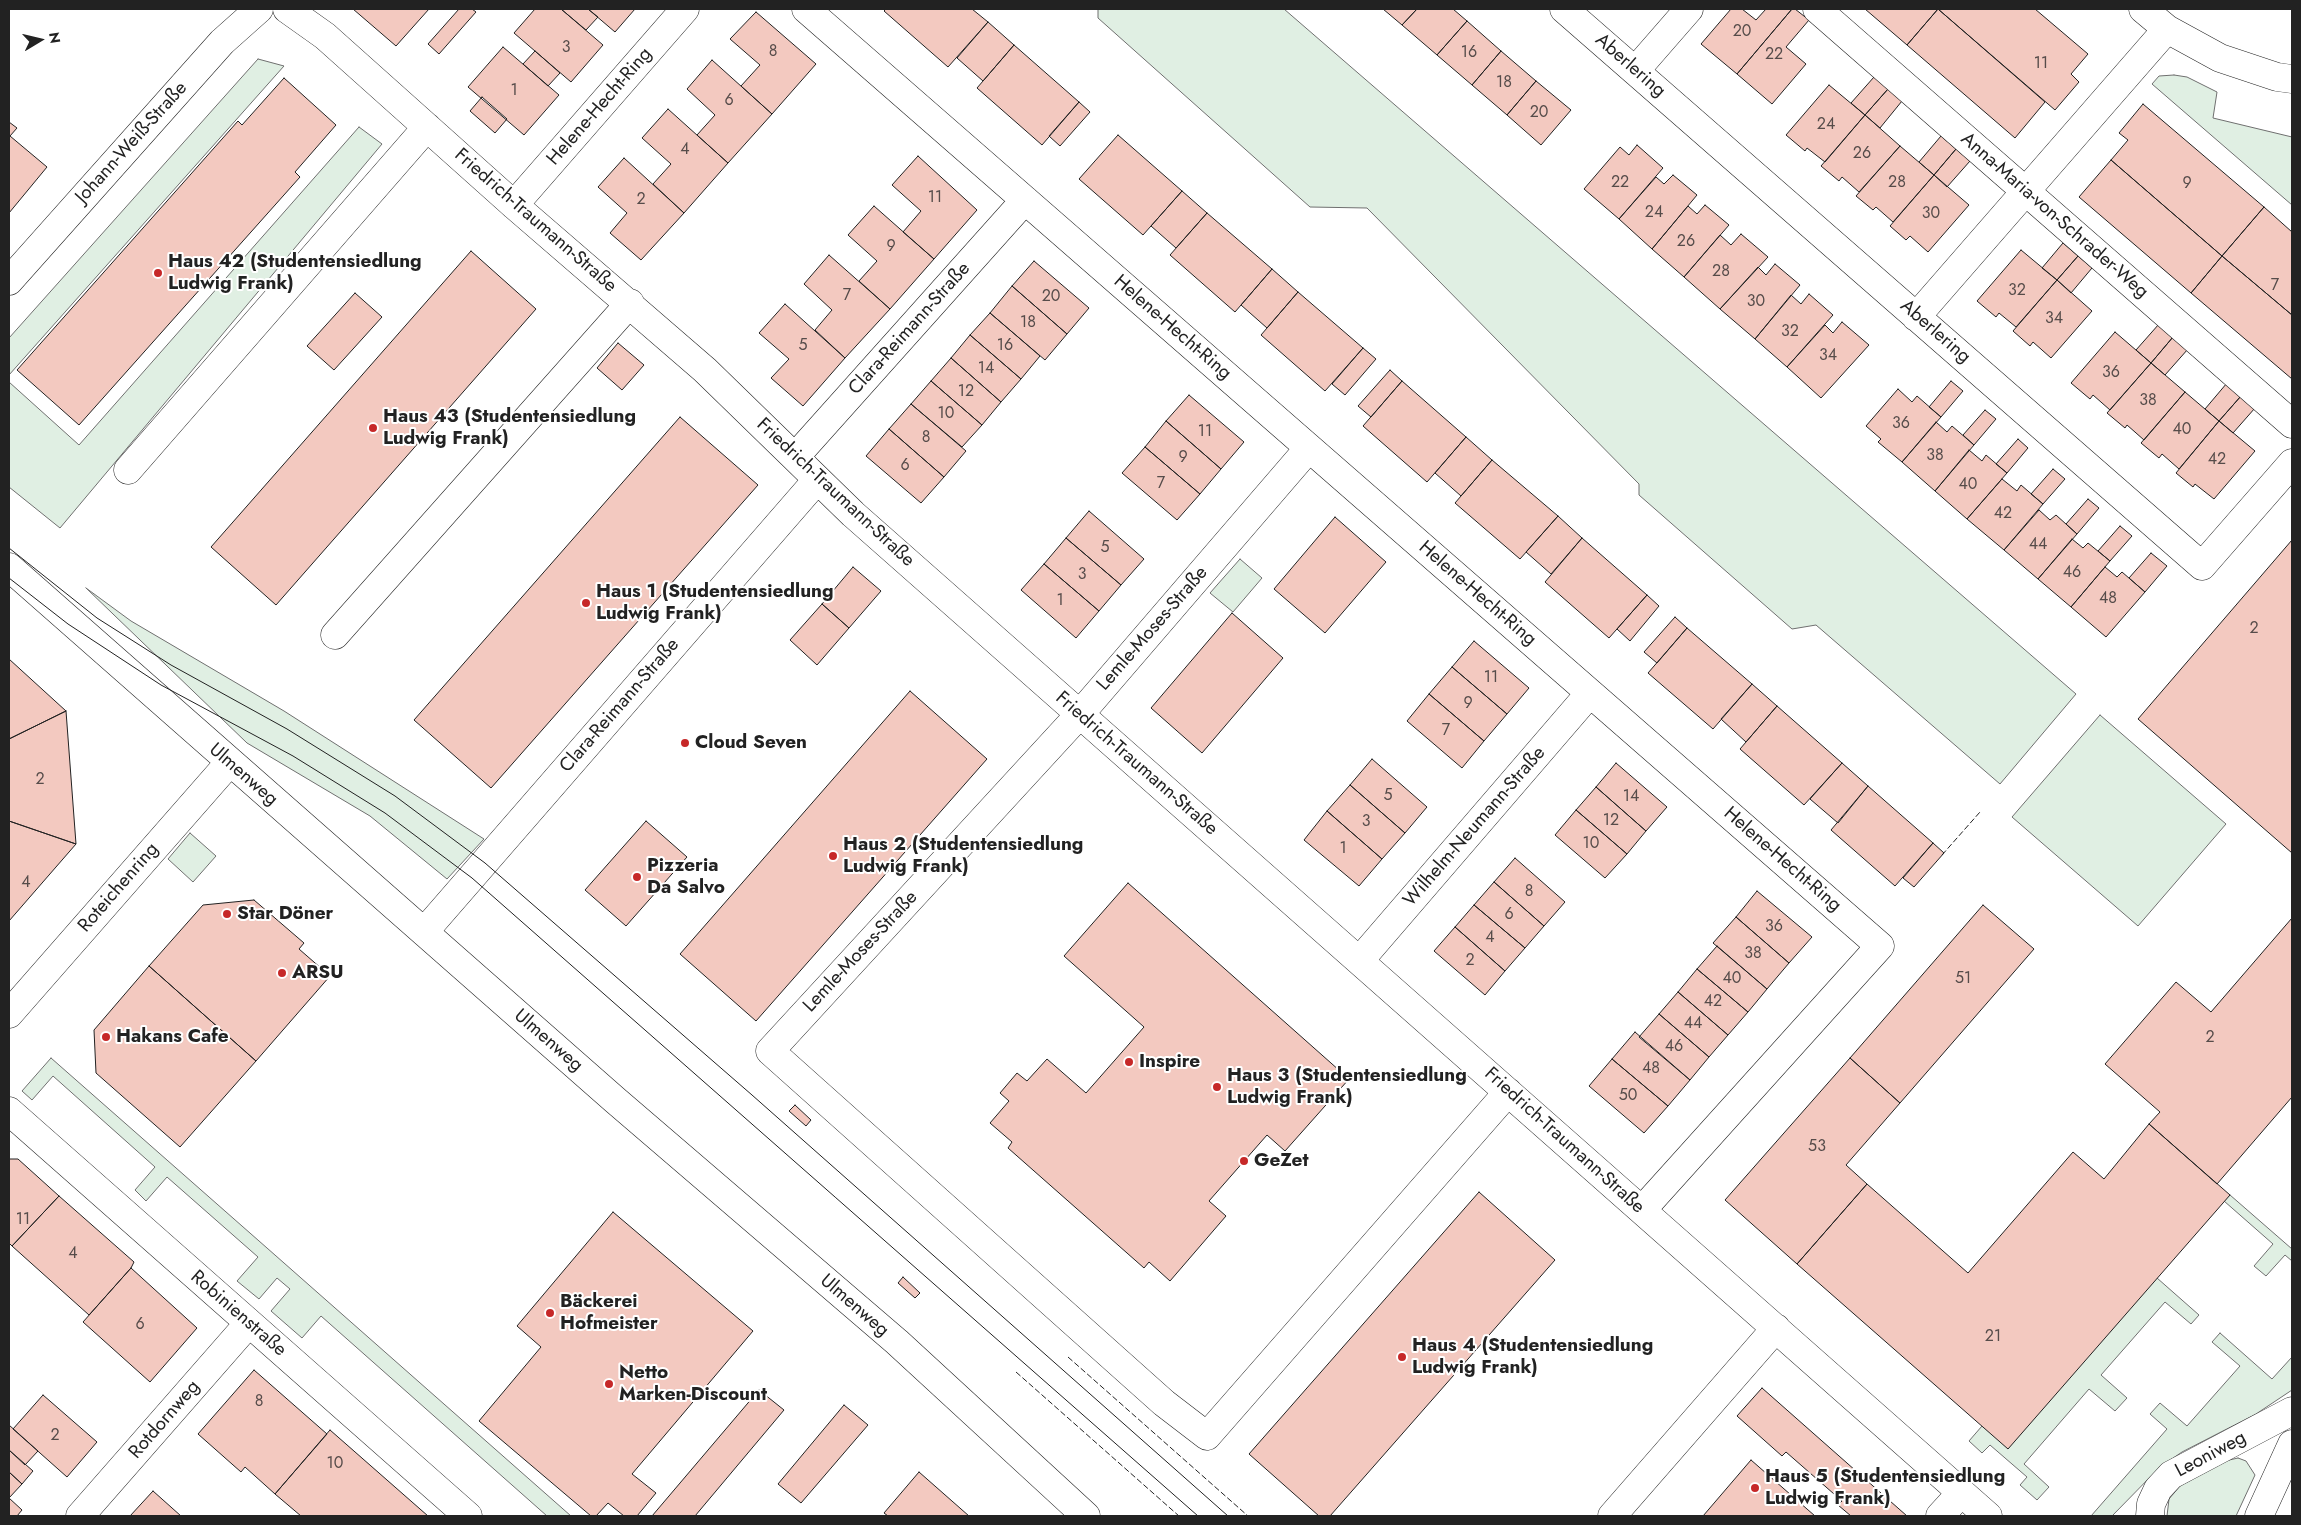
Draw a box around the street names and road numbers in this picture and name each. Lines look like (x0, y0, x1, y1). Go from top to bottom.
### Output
street label: Aberlering (1590, 29, 1670, 103)
street label: Helene-Hecht-Ring (543, 43, 657, 171)
street label: Johann-Weiß-Straße (71, 77, 193, 209)
street label: Anna-Maria-von-Schrader-Weg (1955, 128, 2153, 304)
street label: Friedrich-Traumann-Straße (449, 144, 621, 298)
street label: Clara-Reimann-Straße (844, 258, 976, 400)
street label: Helene-Hecht-Ring (1108, 271, 1236, 385)
street label: Aberlering (1895, 295, 1975, 369)
street label: Friedrich-Traumann-Straße (751, 414, 919, 572)
street label: Helene-Hecht-Ring (1413, 537, 1541, 651)
street label: Lemle-Moses-Straße (1093, 562, 1213, 696)
street label: Clara-Reimann-Straße (555, 634, 685, 778)
street label: Friedrich-Traumann-Straße (1050, 687, 1222, 841)
street label: Ulmenweg (204, 739, 282, 811)
street label: Wilhelm-Neumann-Straße (1399, 742, 1551, 912)
street label: Helene-Hecht-Ring (1718, 803, 1846, 917)
street label: Roteichenring (74, 838, 164, 938)
street label: Lemle-Moses-Straße (799, 887, 923, 1017)
street label: Ulmenweg (509, 1005, 587, 1077)
street label: Friedrich-Traumann-Straße (1479, 1063, 1649, 1219)
street label: Robinienstraße (185, 1266, 291, 1362)
street label: Ulmenweg (815, 1270, 893, 1342)
street label: Rotdornweg (125, 1376, 205, 1464)
street label: Leoniweg (2172, 1427, 2250, 1483)

